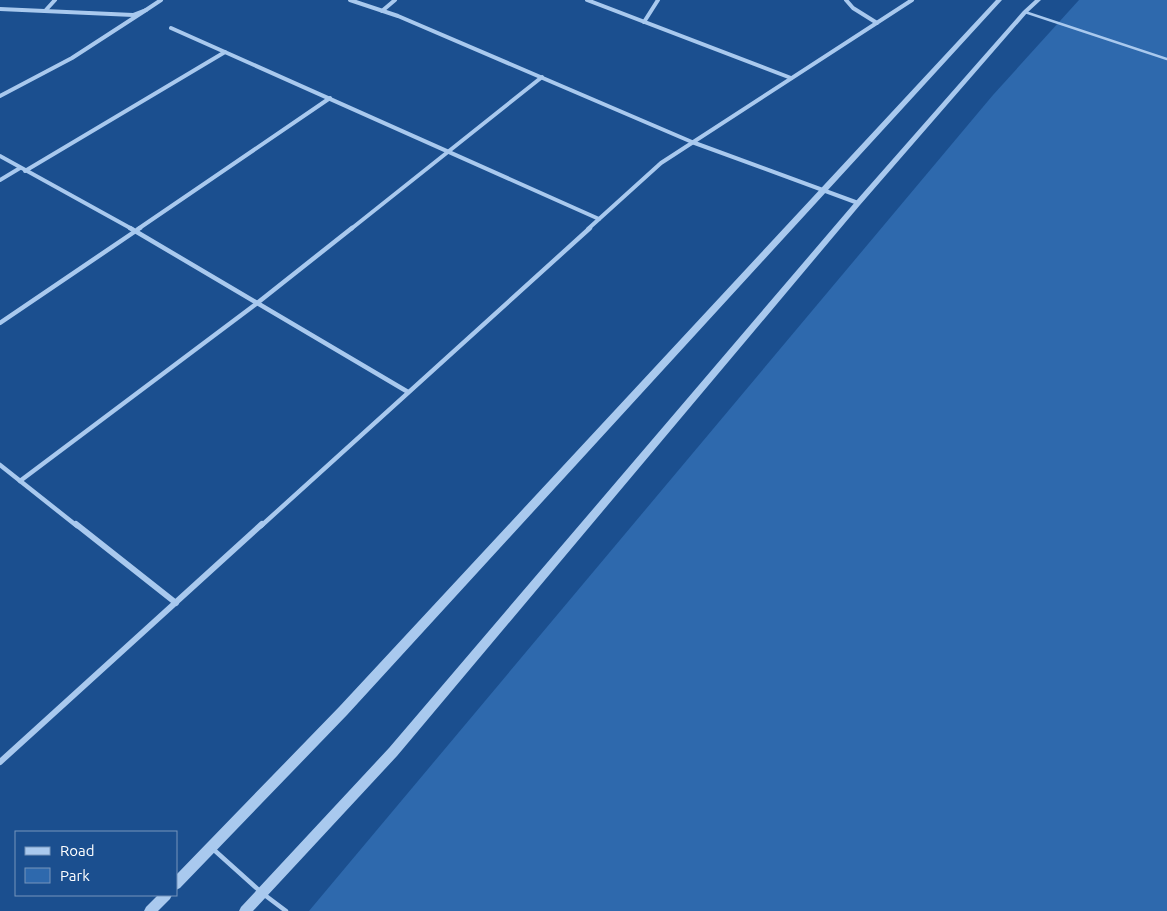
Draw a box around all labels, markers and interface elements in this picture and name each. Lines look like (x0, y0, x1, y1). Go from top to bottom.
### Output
legend (15, 831, 178, 896)
text: Road (60, 842, 95, 859)
text: Park (60, 867, 90, 884)

